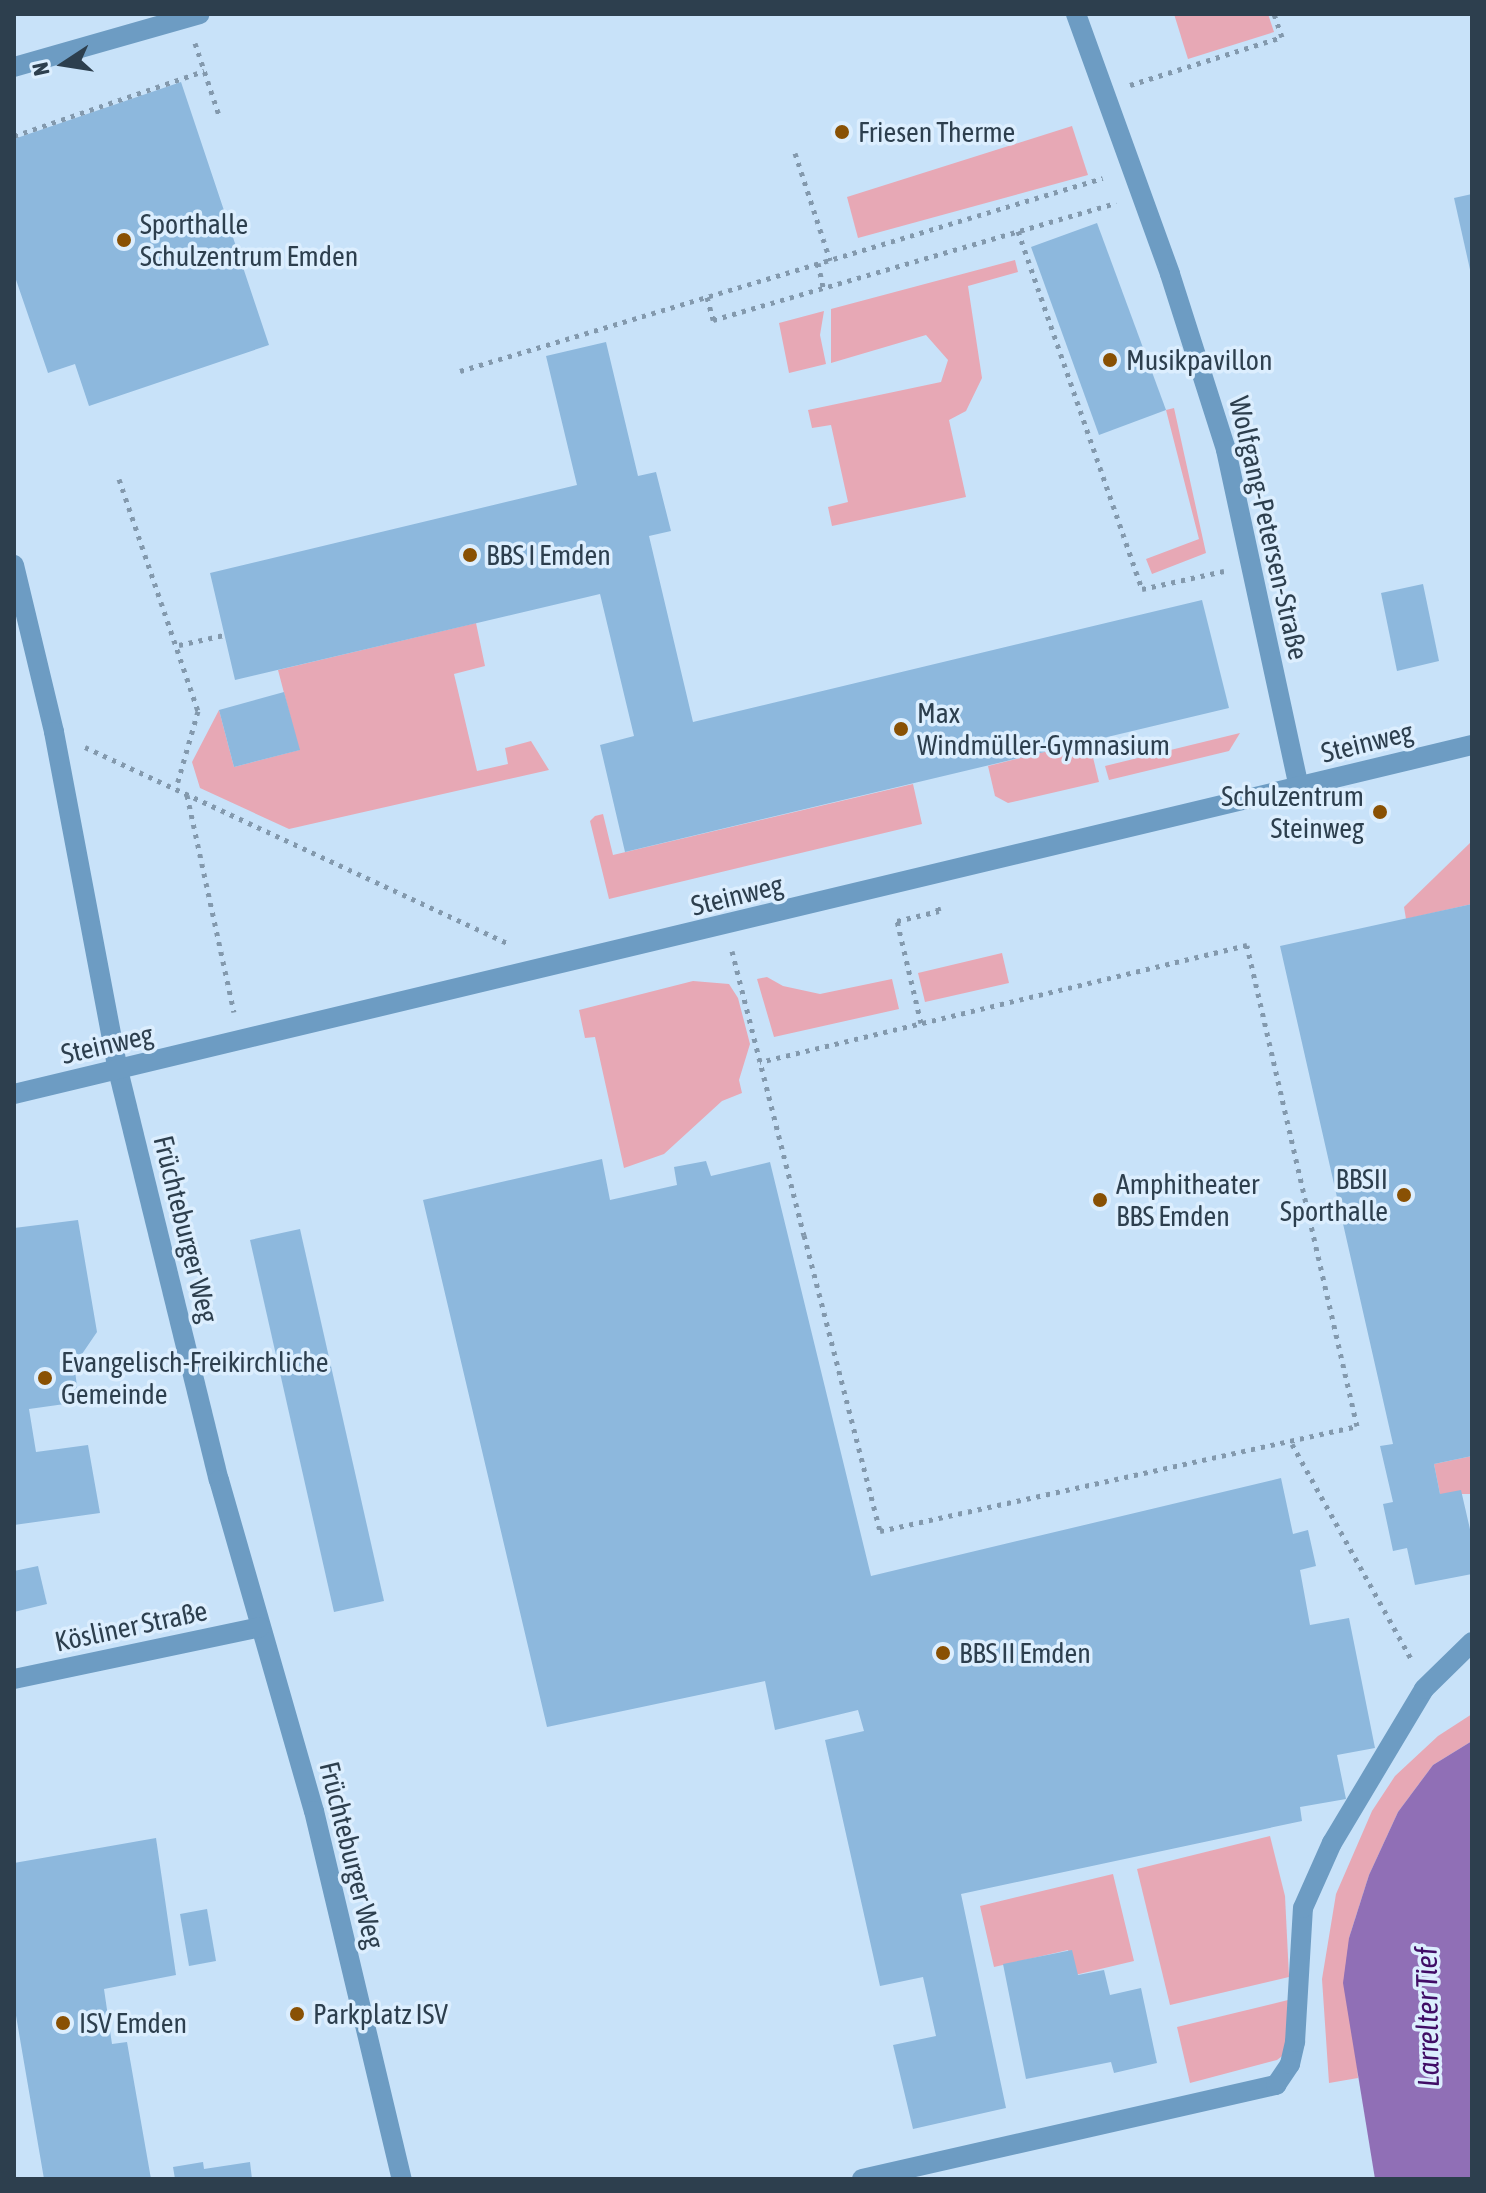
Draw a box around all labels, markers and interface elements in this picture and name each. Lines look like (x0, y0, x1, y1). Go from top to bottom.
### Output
north arrow (24, 24, 104, 104)
text: N (26, 60, 55, 78)
place label: Friesen Therme (858, 115, 1015, 149)
marker: Friesen Therme (833, 123, 851, 141)
place label: Sporthalle Schulzentrum Emden (140, 207, 358, 273)
marker: Sporthalle Schulzentrum Emden (115, 231, 133, 249)
place label: Musikpavillon (1126, 343, 1272, 377)
marker: Musikpavillon (1101, 351, 1119, 369)
street label: Wolfgang-Petersen-Straße (1222, 393, 1316, 663)
place label: BBS I Emden (486, 538, 611, 572)
marker: BBS I Emden (461, 546, 479, 564)
place label: Max Windmüller-Gymnasium (917, 696, 1170, 762)
street label: Steinweg (1318, 714, 1416, 770)
marker: Max Windmüller-Gymnasium (892, 720, 910, 738)
place label: Schulzentrum Steinweg (1221, 779, 1364, 845)
marker: Schulzentrum Steinweg (1371, 803, 1389, 821)
street label: Steinweg (688, 867, 786, 923)
street label: Steinweg (58, 1017, 156, 1071)
street label: Früchteburger Weg (147, 1132, 225, 1326)
place label: BBSII Sporthalle (1280, 1162, 1388, 1228)
place label: Amphitheater BBS Emden (1116, 1167, 1259, 1233)
marker: BBSII Sporthalle (1395, 1186, 1413, 1204)
marker: Amphitheater BBS Emden (1091, 1191, 1109, 1209)
place label: Evangelisch-Freikirchliche Gemeinde (61, 1345, 328, 1411)
marker: Evangelisch-Freikirchliche Gemeinde (36, 1369, 54, 1387)
street label: Kösliner Straße (52, 1593, 210, 1659)
place label: BBS II Emden (959, 1636, 1091, 1670)
marker: BBS II Emden (934, 1644, 952, 1662)
street label: Früchteburger Weg (313, 1758, 391, 1952)
water label: Larrelter Tief (1408, 1947, 1446, 2087)
place label: Parkplatz ISV (313, 1997, 448, 2031)
marker: Parkplatz ISV (288, 2005, 306, 2023)
place label: ISV Emden (79, 2006, 187, 2040)
marker: ISV Emden (54, 2014, 72, 2032)

